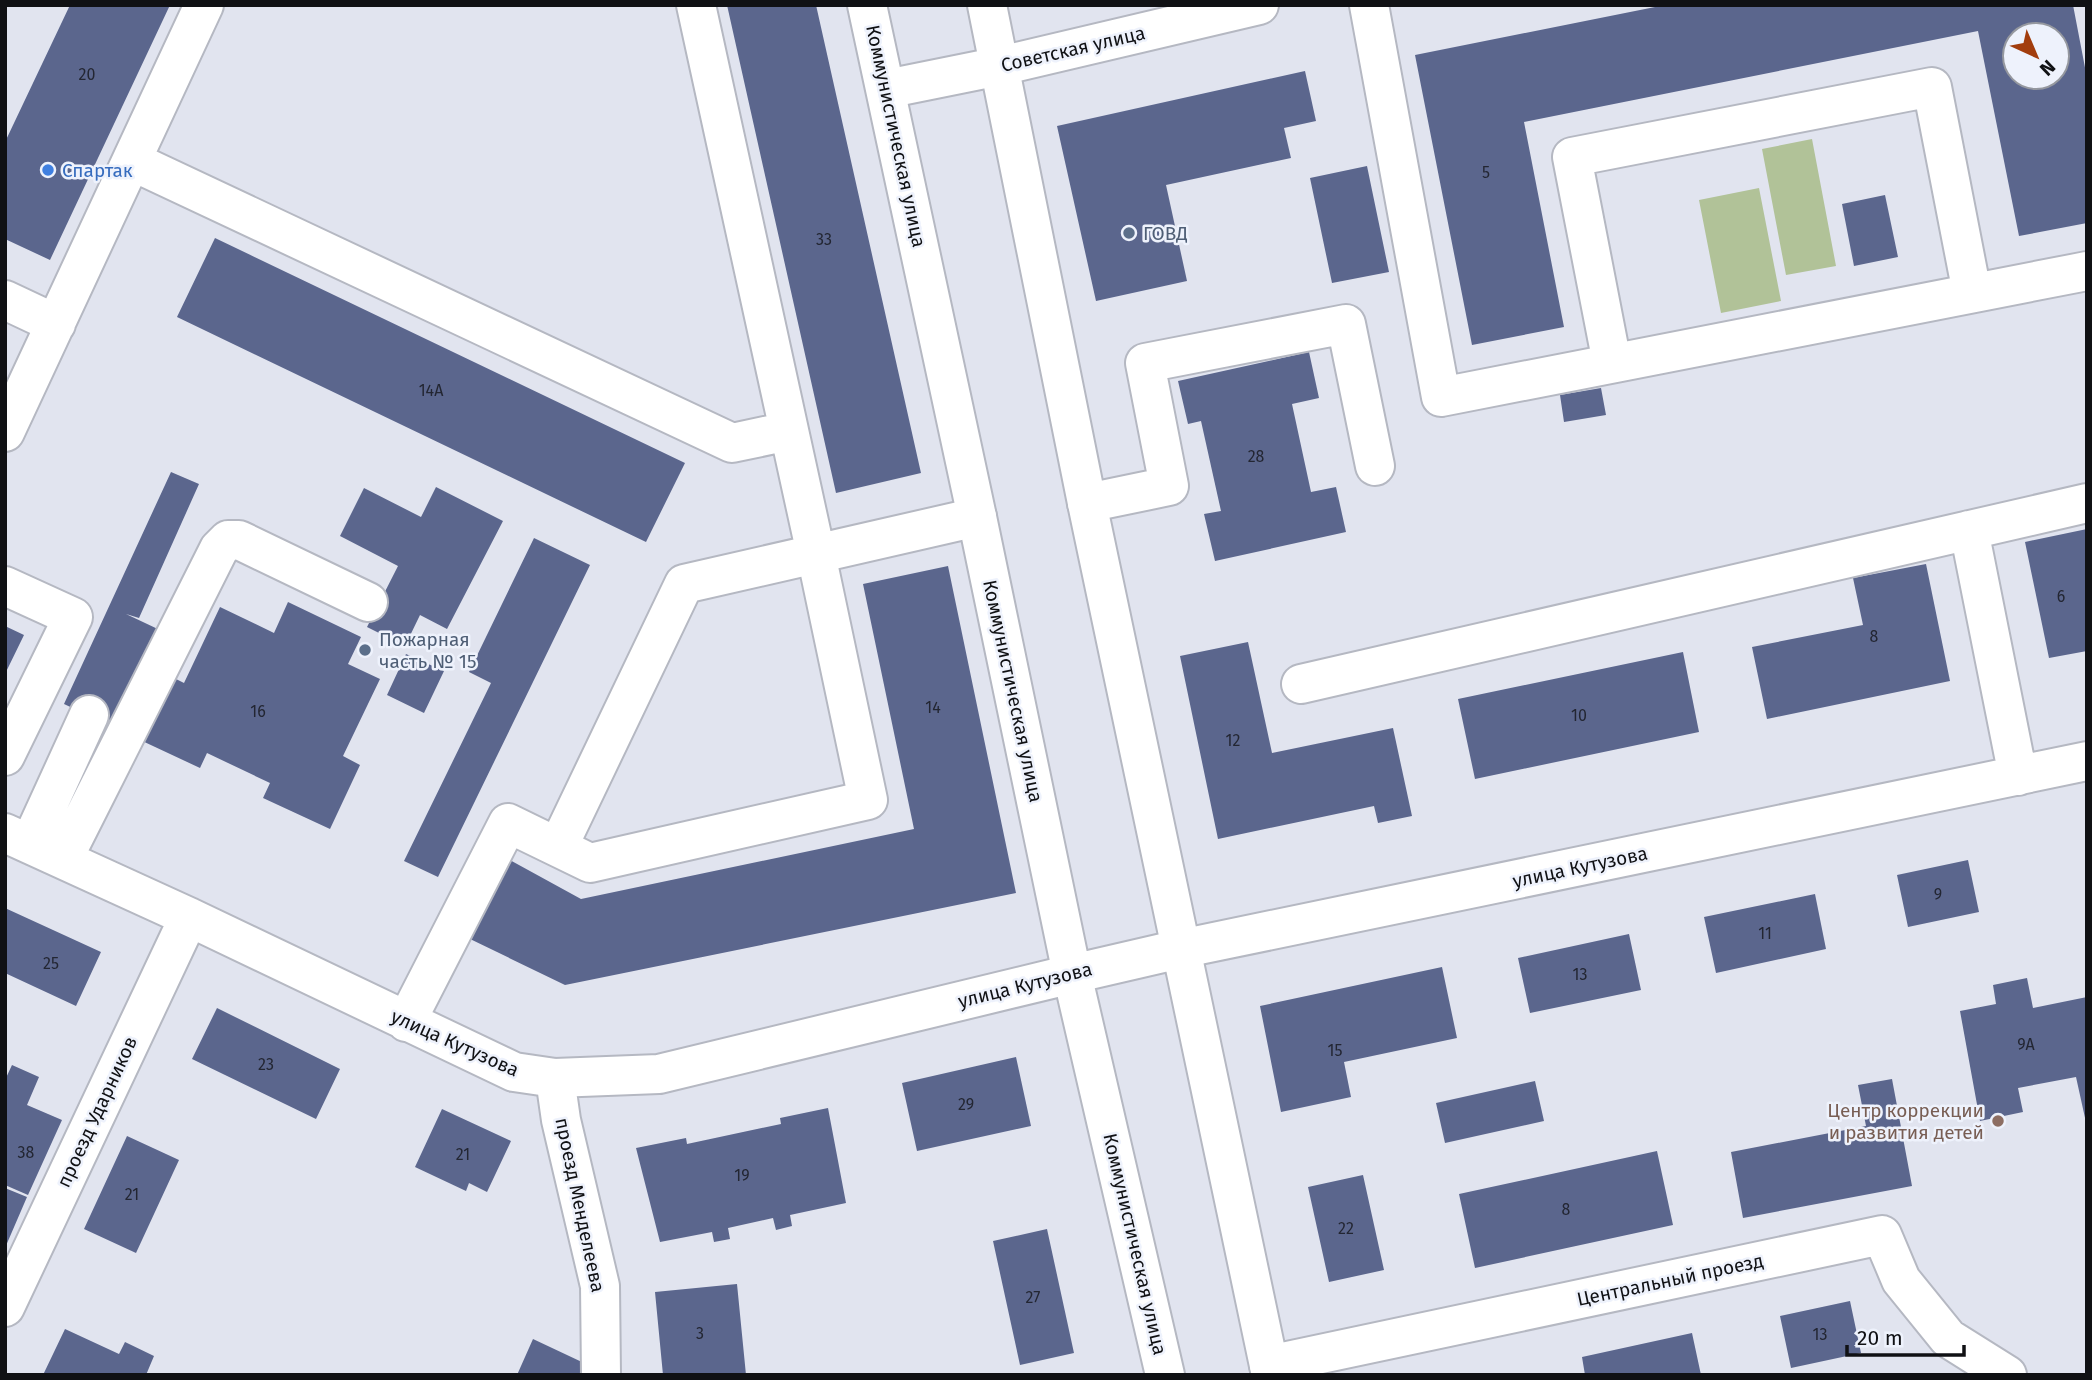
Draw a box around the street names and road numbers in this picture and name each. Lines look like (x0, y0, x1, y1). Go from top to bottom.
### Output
street label: Советская улица (999, 21, 1147, 77)
street label: Коммунистическая улица (861, 23, 931, 249)
street label: Коммунистическая улица (978, 578, 1048, 804)
street label: улица Кутузова (1510, 841, 1650, 893)
street label: улица Кутузова (956, 957, 1094, 1013)
street label: улица Кутузова (388, 1005, 522, 1081)
street label: проезд Ударников (52, 1033, 142, 1191)
street label: проезд Менделеева (550, 1116, 610, 1294)
street label: Коммунистическая улица (1098, 1131, 1172, 1357)
street label: Центральный проезд (1575, 1249, 1765, 1311)

